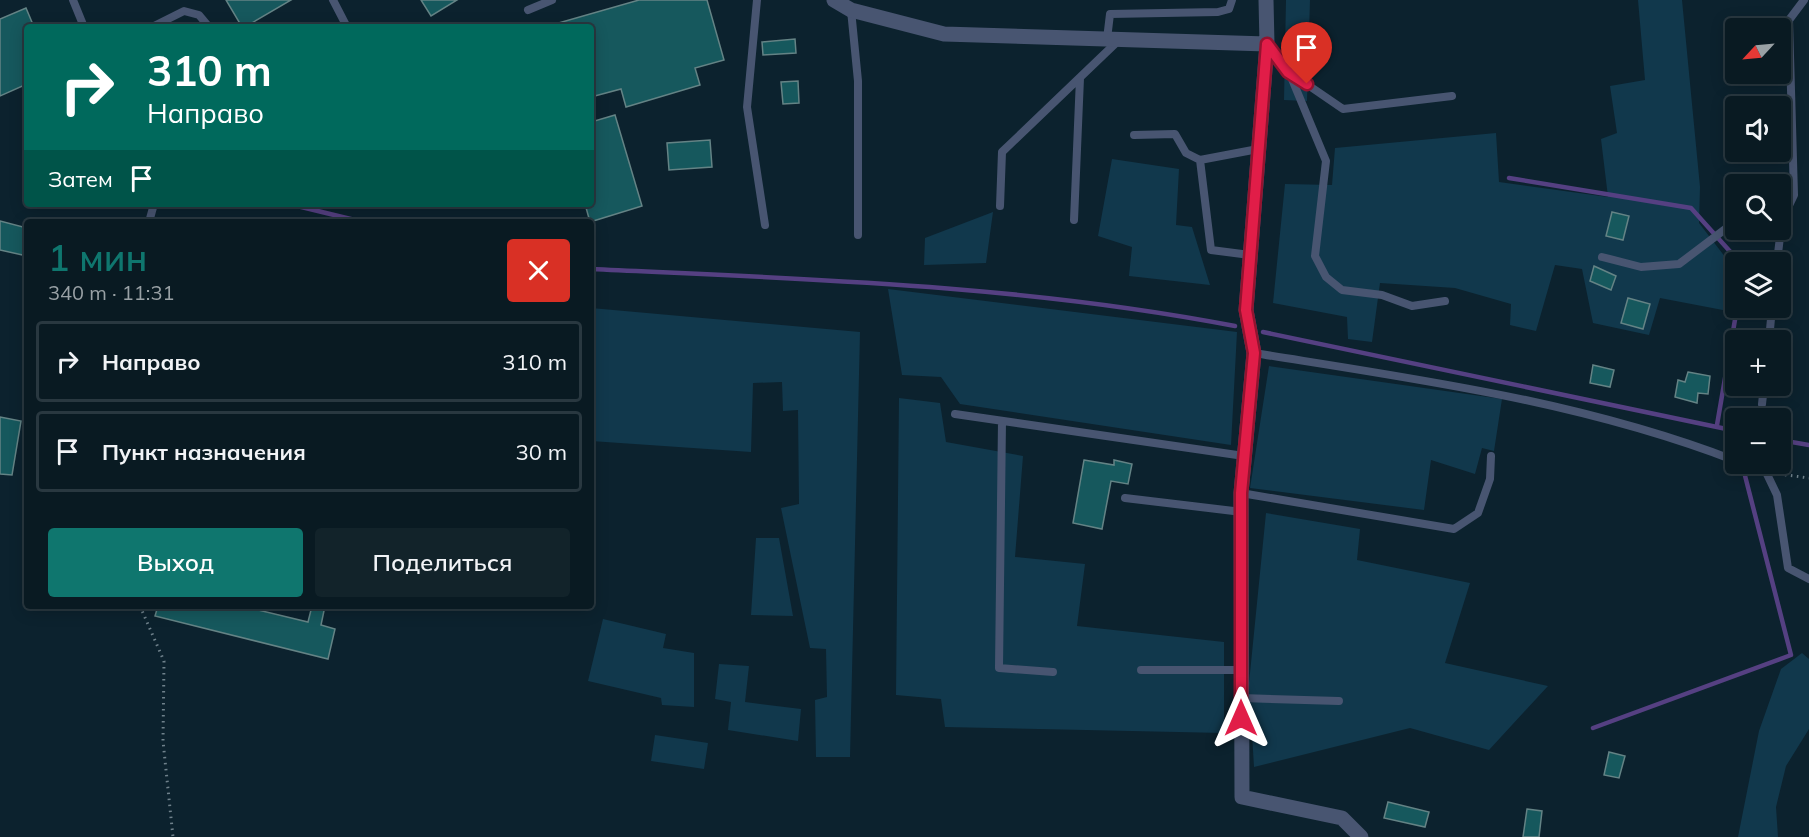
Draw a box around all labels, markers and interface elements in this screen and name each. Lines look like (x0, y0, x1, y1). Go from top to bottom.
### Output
north arrow (1725, 18, 1791, 84)
map controls (1725, 18, 1791, 474)
pin (1281, 22, 1332, 84)
icon: arrive (1290, 31, 1323, 64)
text: 310 m (147, 44, 272, 97)
icon: right (48, 48, 126, 126)
text: Направо (147, 96, 264, 130)
button: sound (1725, 96, 1791, 162)
icon: arrive (125, 162, 158, 195)
text: Затем (48, 165, 113, 193)
button: search (1725, 174, 1791, 240)
text: 1 мин (48, 235, 147, 280)
button: close (507, 239, 570, 302)
button: layers (1725, 252, 1791, 318)
text: 340 m · 11:31 (48, 280, 174, 305)
button: + (1725, 330, 1791, 396)
icon: right (51, 345, 84, 378)
text: Направо (102, 348, 200, 376)
text: 310 m (502, 348, 567, 376)
button: − (1725, 408, 1791, 474)
icon: arrive (51, 435, 84, 468)
text: Пункт назначения (102, 438, 306, 466)
text: 30 m (516, 438, 567, 466)
button: Выход (48, 528, 303, 597)
button: Поделиться (315, 528, 570, 597)
position arrow (1209, 686, 1273, 750)

